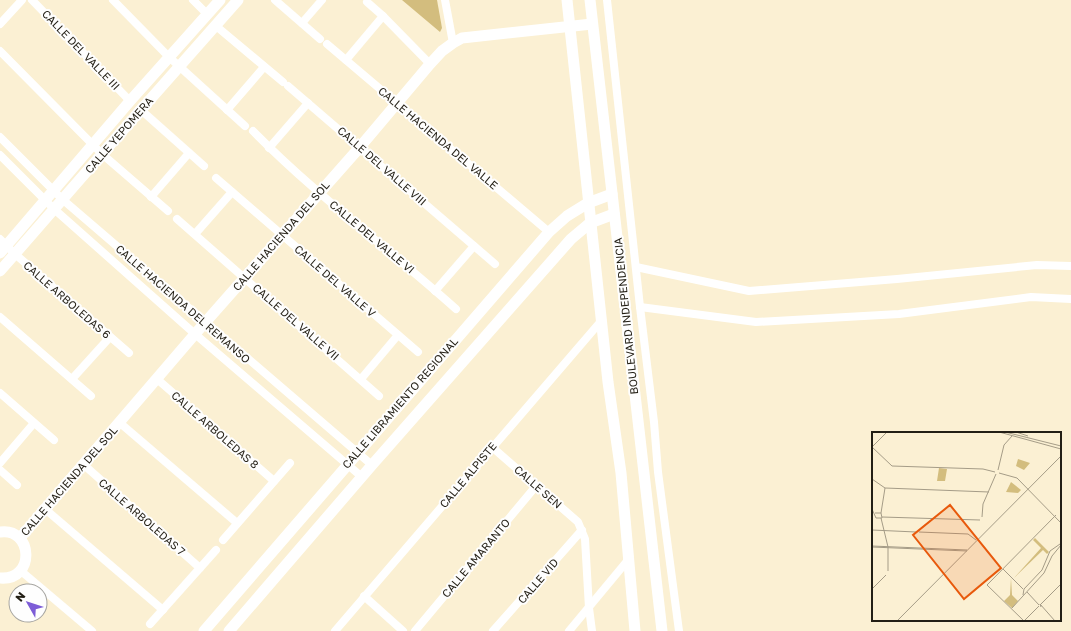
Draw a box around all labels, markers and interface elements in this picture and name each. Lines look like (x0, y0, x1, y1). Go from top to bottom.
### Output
street label: CALLE DEL VALLE III (40, 7, 123, 92)
street label: CALLE HACIENDA DEL VALLE (376, 84, 501, 192)
street label: CALLE YEPOMERA (82, 93, 156, 175)
street label: CALLE DEL VALLE VIII (335, 123, 429, 208)
street label: CALLE HACIENDA DEL SOL (230, 178, 332, 293)
street label: CALLE DEL VALLE VI (327, 197, 417, 276)
street label: BOULEVARD INDEPENDENCIA (611, 236, 640, 395)
street label: CALLE HACIENDA DEL REMANSO (114, 242, 253, 366)
street label: CALLE DEL VALLE V (292, 242, 379, 320)
street label: CALLE ARBOLEDAS 6 (21, 258, 114, 341)
street label: CALLE DEL VALLE VII (251, 281, 342, 363)
street label: CALLE LIBRAMIENTO REGIONAL (339, 334, 461, 471)
street label: CALLE ARBOLEDAS 8 (169, 388, 262, 471)
street label: CALLE HACIENDA DEL SOL (18, 423, 120, 538)
inset map (872, 432, 1061, 621)
street label: CALLE ALPISTE (436, 439, 499, 510)
street label: CALLE SEN (512, 462, 565, 511)
street label: CALLE ARBOLEDAS 7 (96, 476, 188, 558)
street label: CALLE AMARANTO (439, 516, 512, 600)
street label: CALLE VID (515, 555, 561, 606)
north arrow (8, 583, 48, 623)
text: N (12, 589, 28, 604)

